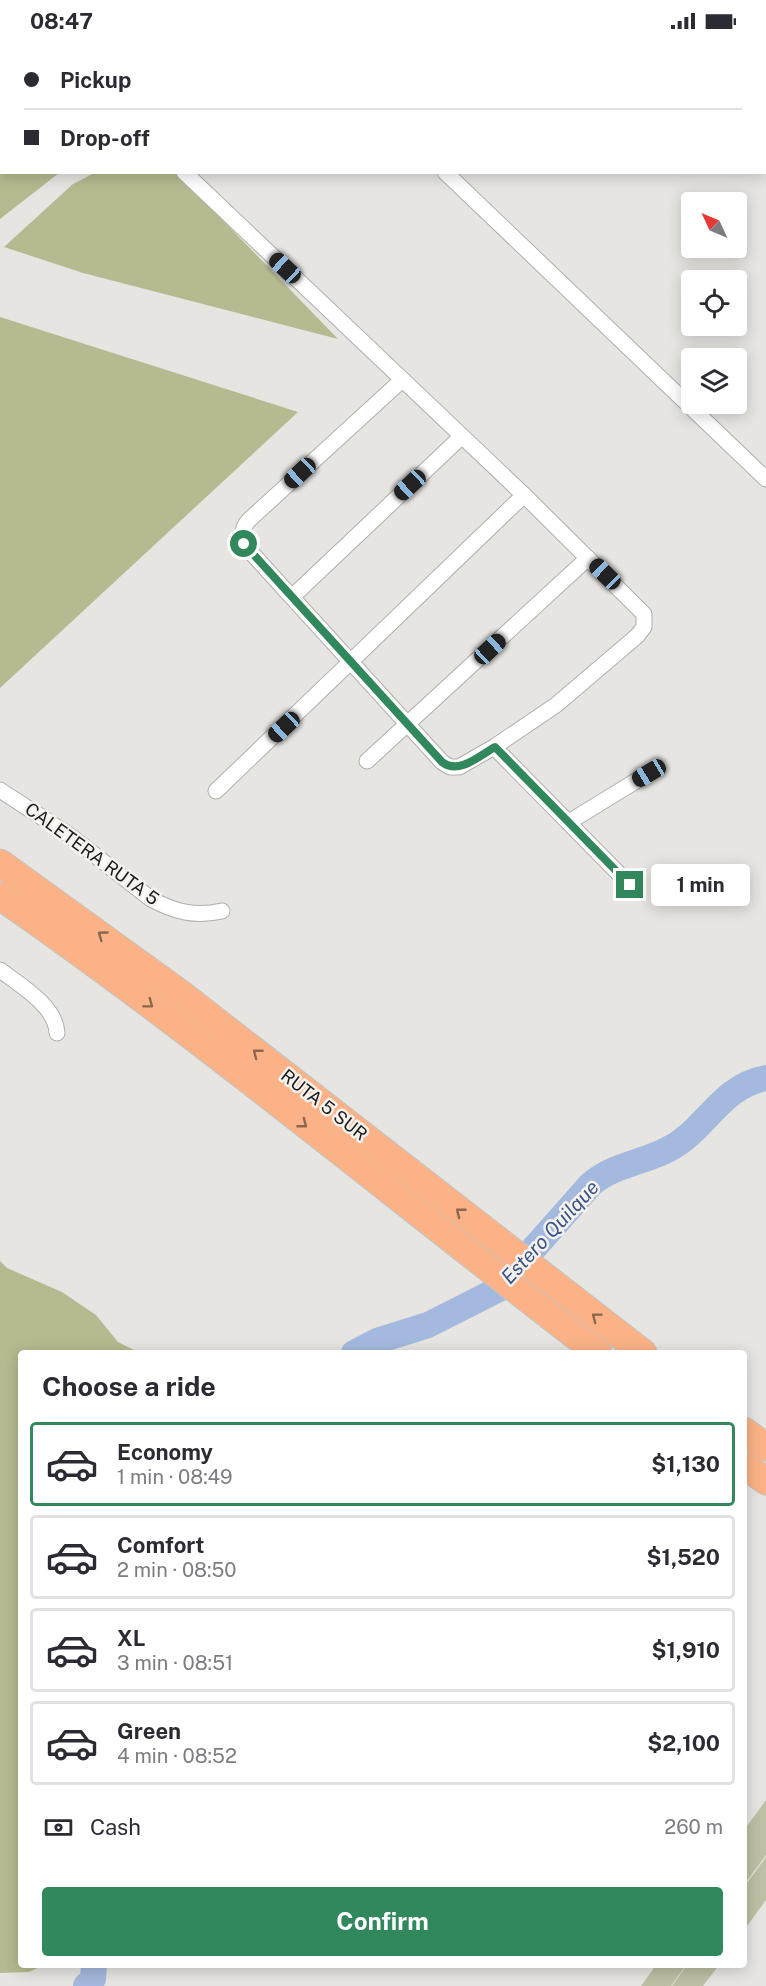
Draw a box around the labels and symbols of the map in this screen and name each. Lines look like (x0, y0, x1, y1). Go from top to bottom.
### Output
north arrow (681, 192, 747, 258)
car (266, 249, 304, 287)
car (281, 454, 319, 492)
car (391, 466, 429, 504)
route start (230, 530, 257, 557)
car (586, 555, 624, 593)
car (471, 630, 509, 668)
car (265, 708, 303, 746)
car (629, 756, 669, 790)
street label: CALETERA RUTA 5 (21, 798, 163, 909)
callout: 1 min (651, 864, 750, 906)
route end (616, 871, 643, 898)
one-way arrow (97, 931, 108, 942)
one-way arrow (143, 997, 154, 1008)
one-way arrow (252, 1049, 263, 1060)
street label: RUTA 5 SUR (277, 1064, 372, 1145)
one-way arrow (297, 1116, 308, 1127)
water label: Estero Quilque (496, 1175, 604, 1289)
one-way arrow (456, 1208, 467, 1219)
one-way arrow (592, 1314, 603, 1325)

